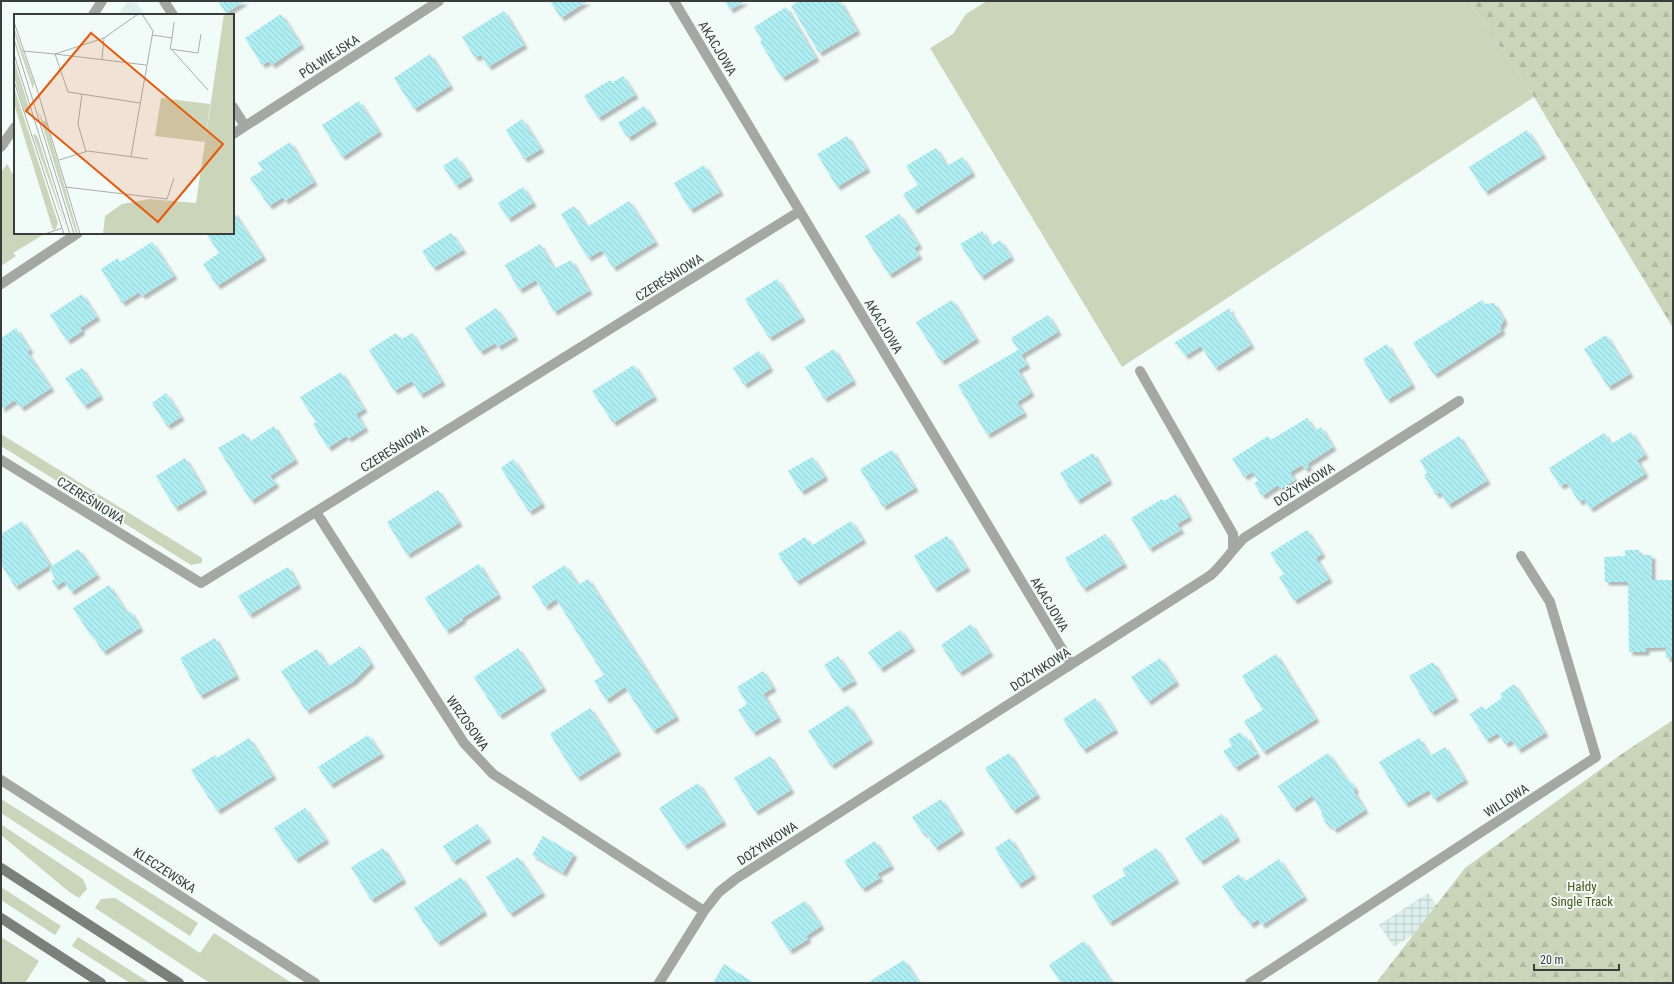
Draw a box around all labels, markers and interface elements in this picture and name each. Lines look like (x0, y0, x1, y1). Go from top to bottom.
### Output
inset map (14, 14, 234, 234)
street label: AKACJOWA (696, 18, 740, 79)
street label: PÓŁWIEJSKA (296, 31, 362, 81)
street label: CZEREŚNIOWA (633, 250, 706, 304)
street label: AKACJOWA (862, 296, 906, 357)
street label: CZEREŚNIOWA (358, 421, 431, 475)
street label: DOŻYNKOWA (1271, 460, 1338, 509)
street label: CZEREŚNIOWA (54, 474, 128, 527)
street label: AKACJOWA (1028, 574, 1072, 635)
street label: DOŻYNKOWA (1007, 644, 1074, 694)
street label: WRZOSOWA (443, 693, 492, 754)
street label: WILLOWA (1481, 780, 1532, 820)
street label: DOŻYNKOWA (734, 818, 801, 868)
street label: KLECZEWSKA (131, 845, 199, 896)
park label: Hałdy Single Track (1551, 879, 1613, 909)
scale bar (1534, 946, 1619, 972)
text: 20 m (1540, 953, 1564, 967)

